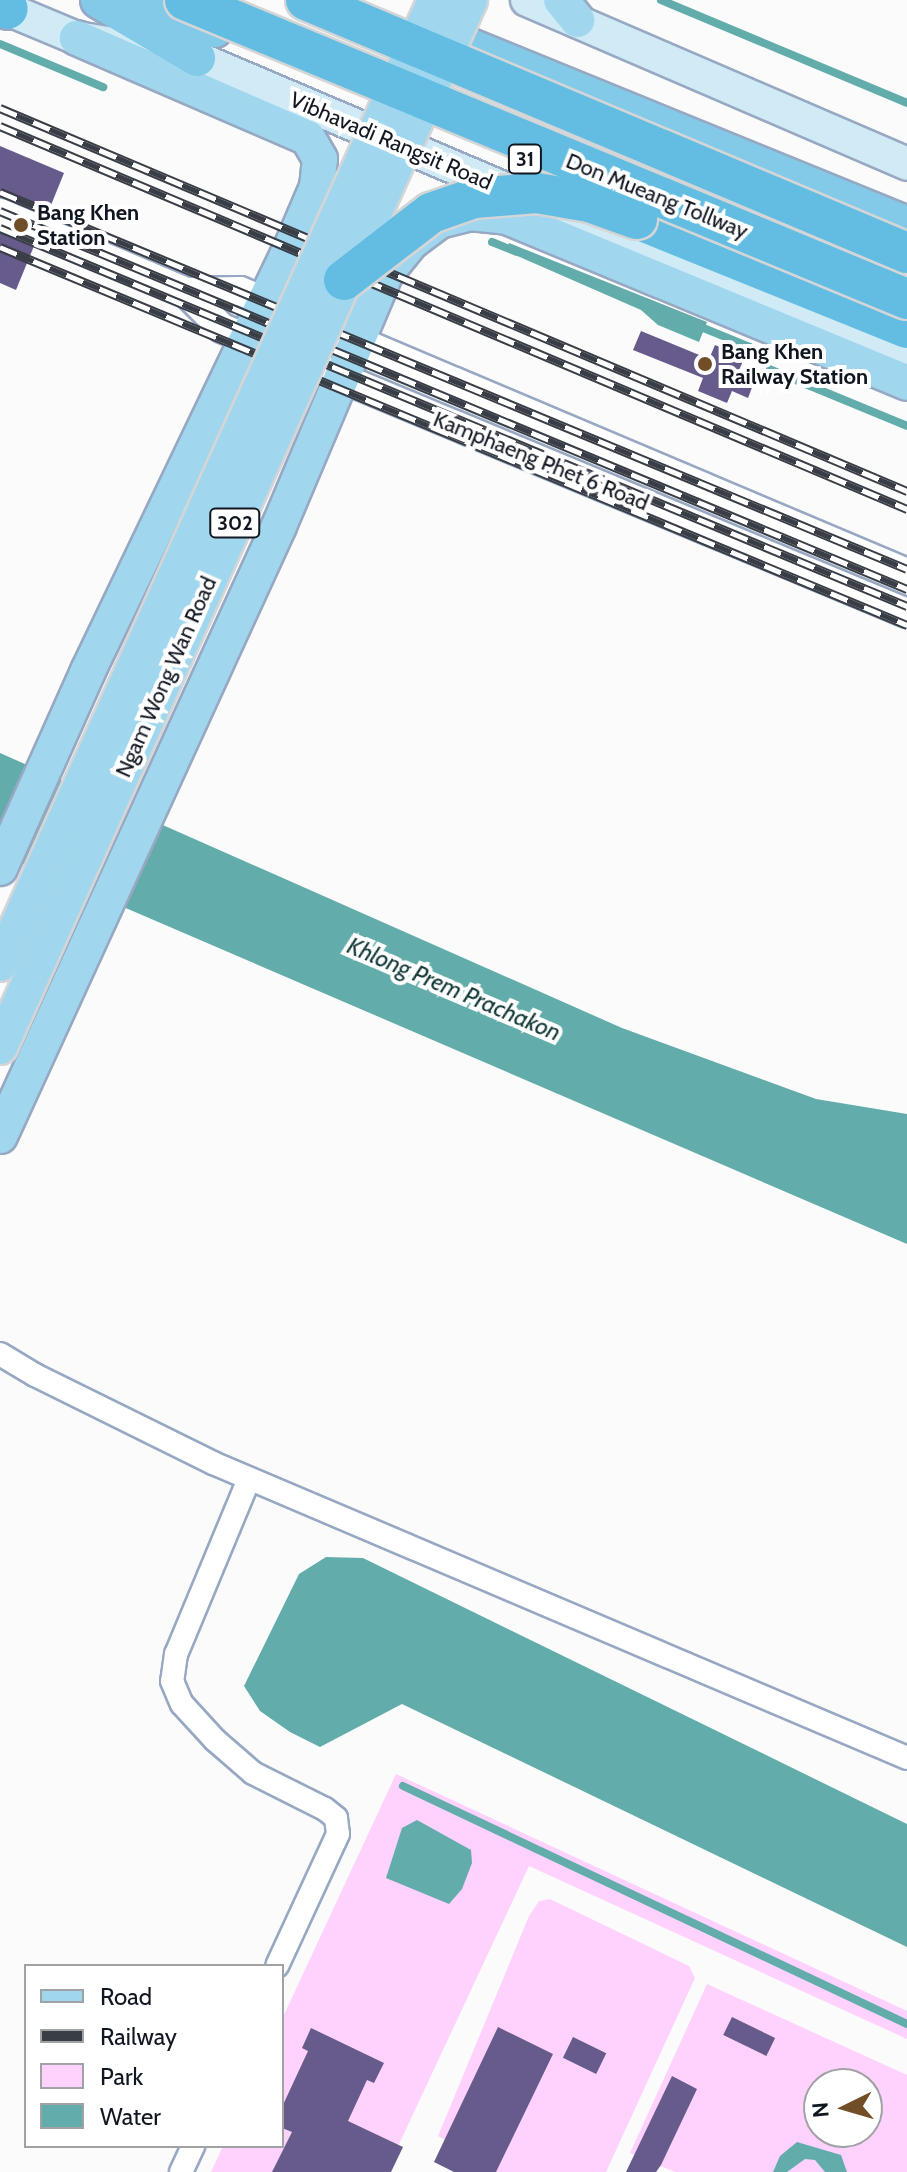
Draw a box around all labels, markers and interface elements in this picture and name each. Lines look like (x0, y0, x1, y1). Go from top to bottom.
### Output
street label: Vibhavadi Rangsit Road (286, 86, 496, 196)
road number: 31 (507, 143, 543, 175)
street label: Don Mueang Tollway (562, 147, 752, 245)
place label: Bang Khen Station (37, 199, 139, 250)
marker: Bang Khen Station (12, 216, 30, 234)
place label: Bang Khen Railway Station (721, 338, 868, 390)
marker: Bang Khen Railway Station (696, 355, 714, 373)
street label: Kamphaeng Phet 6 Road (430, 406, 652, 516)
road number: 302 (209, 507, 261, 539)
street label: Ngam Wong Wan Road (110, 573, 222, 781)
water label: Khlong Prem Prachakon (343, 931, 565, 1047)
legend (24, 1964, 284, 2148)
text: Road (100, 1982, 152, 2011)
text: Railway (100, 2022, 177, 2051)
text: Park (100, 2062, 143, 2091)
north arrow (803, 2068, 883, 2148)
text: N (806, 2101, 835, 2119)
text: Water (100, 2102, 161, 2131)

